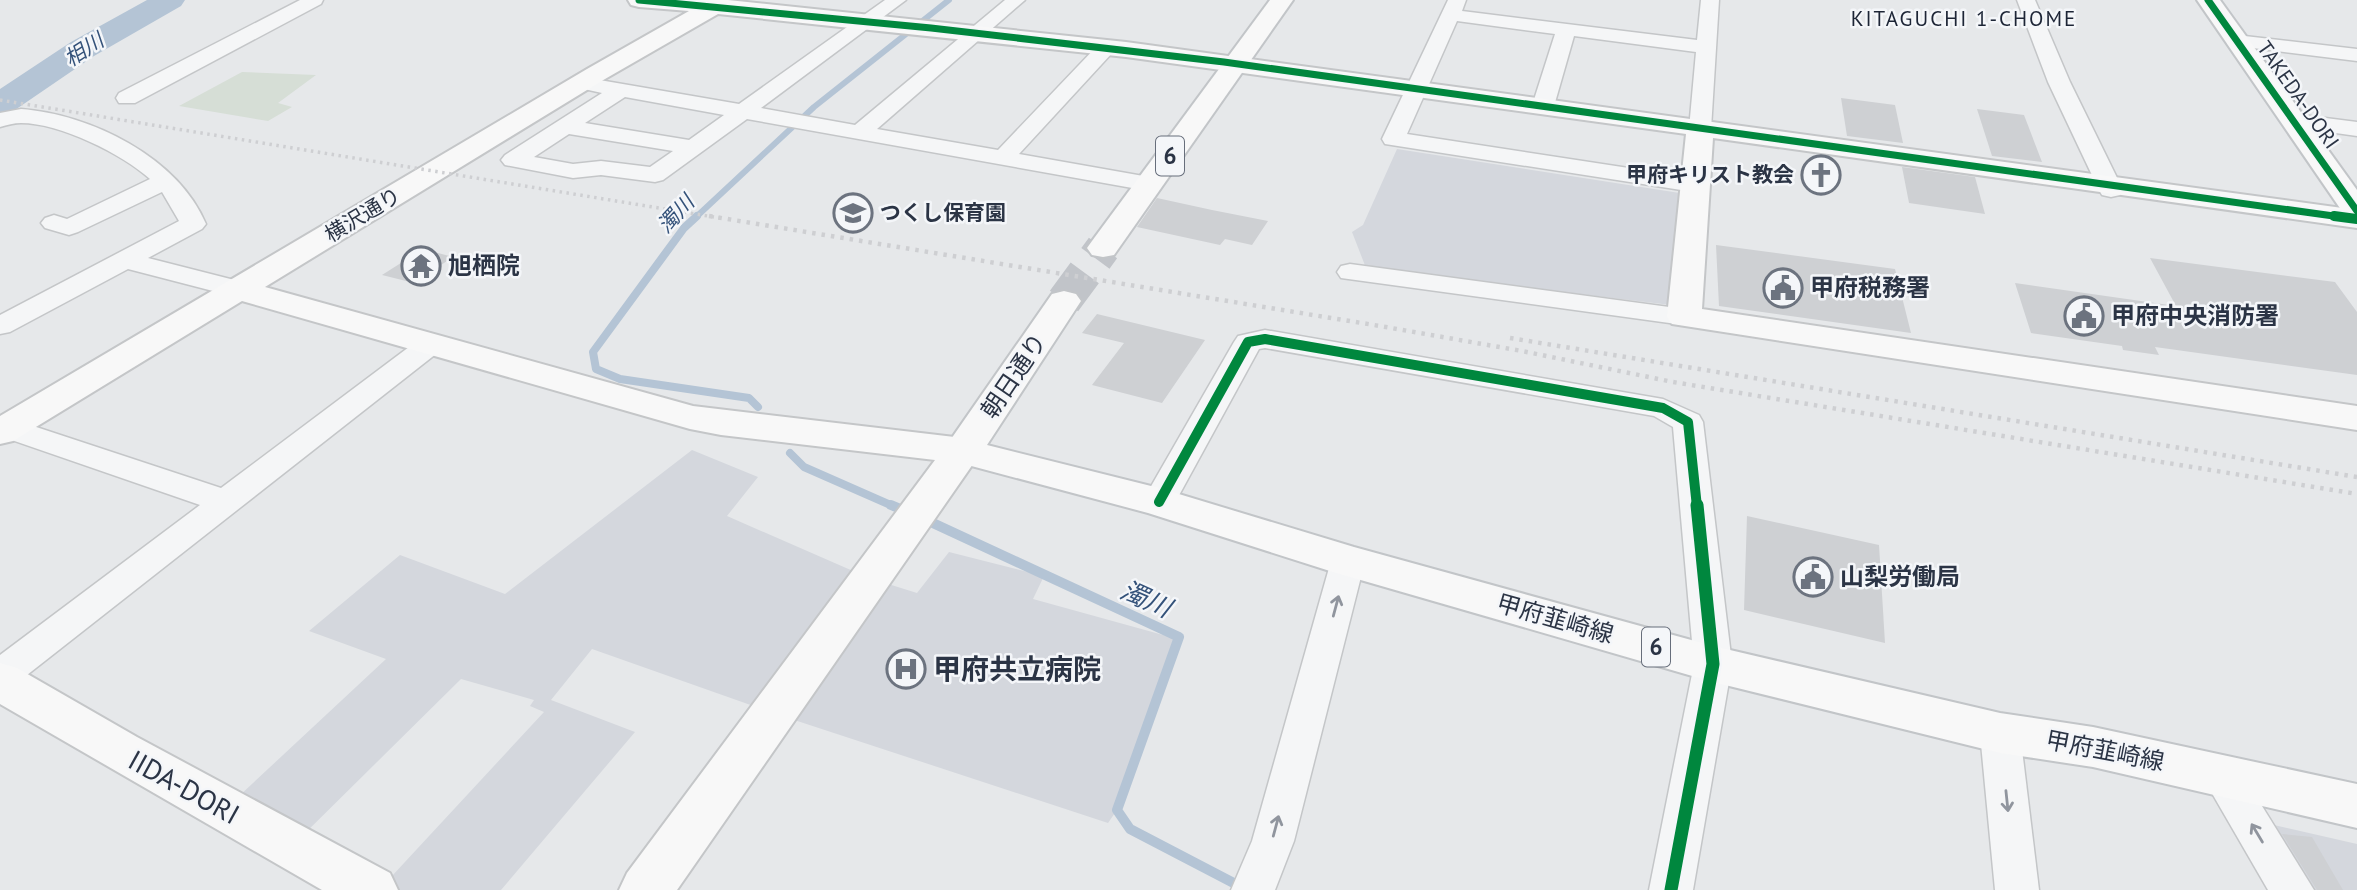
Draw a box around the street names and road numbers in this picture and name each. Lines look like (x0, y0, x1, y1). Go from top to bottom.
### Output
street label: TAKEDA-DORI (2251, 36, 2345, 154)
road number: 6 (1156, 136, 1184, 176)
street label: 横沢通り (320, 181, 406, 248)
street label: 朝日通り (974, 327, 1053, 424)
street label: 甲府韮崎線 (1493, 587, 1617, 650)
road number: 6 (1642, 628, 1670, 666)
street label: 甲府韮崎線 (2043, 724, 2167, 777)
street label: IIDA-DORI (122, 741, 246, 832)

